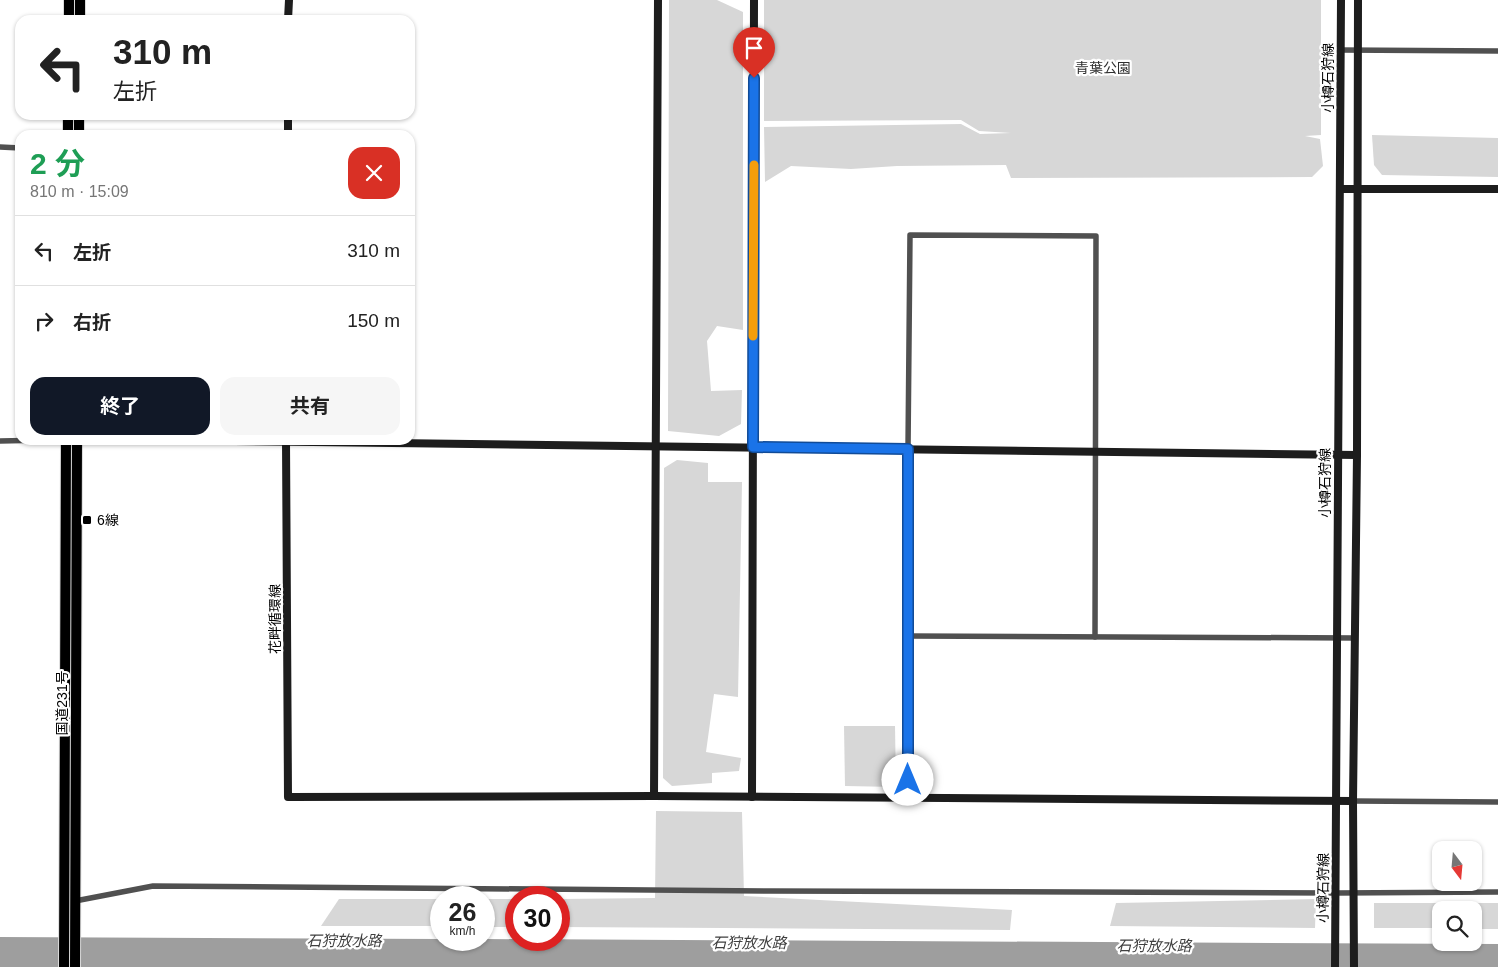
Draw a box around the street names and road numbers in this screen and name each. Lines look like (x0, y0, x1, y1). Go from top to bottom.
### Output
street label: 小樽石狩線 (1320, 43, 1336, 113)
street label: 小樽石狩線 (1317, 448, 1333, 518)
street label: 花畔循環線 (267, 584, 283, 654)
street label: 国道231号 (54, 670, 70, 736)
street label: 小樽石狩線 (1314, 853, 1332, 923)

